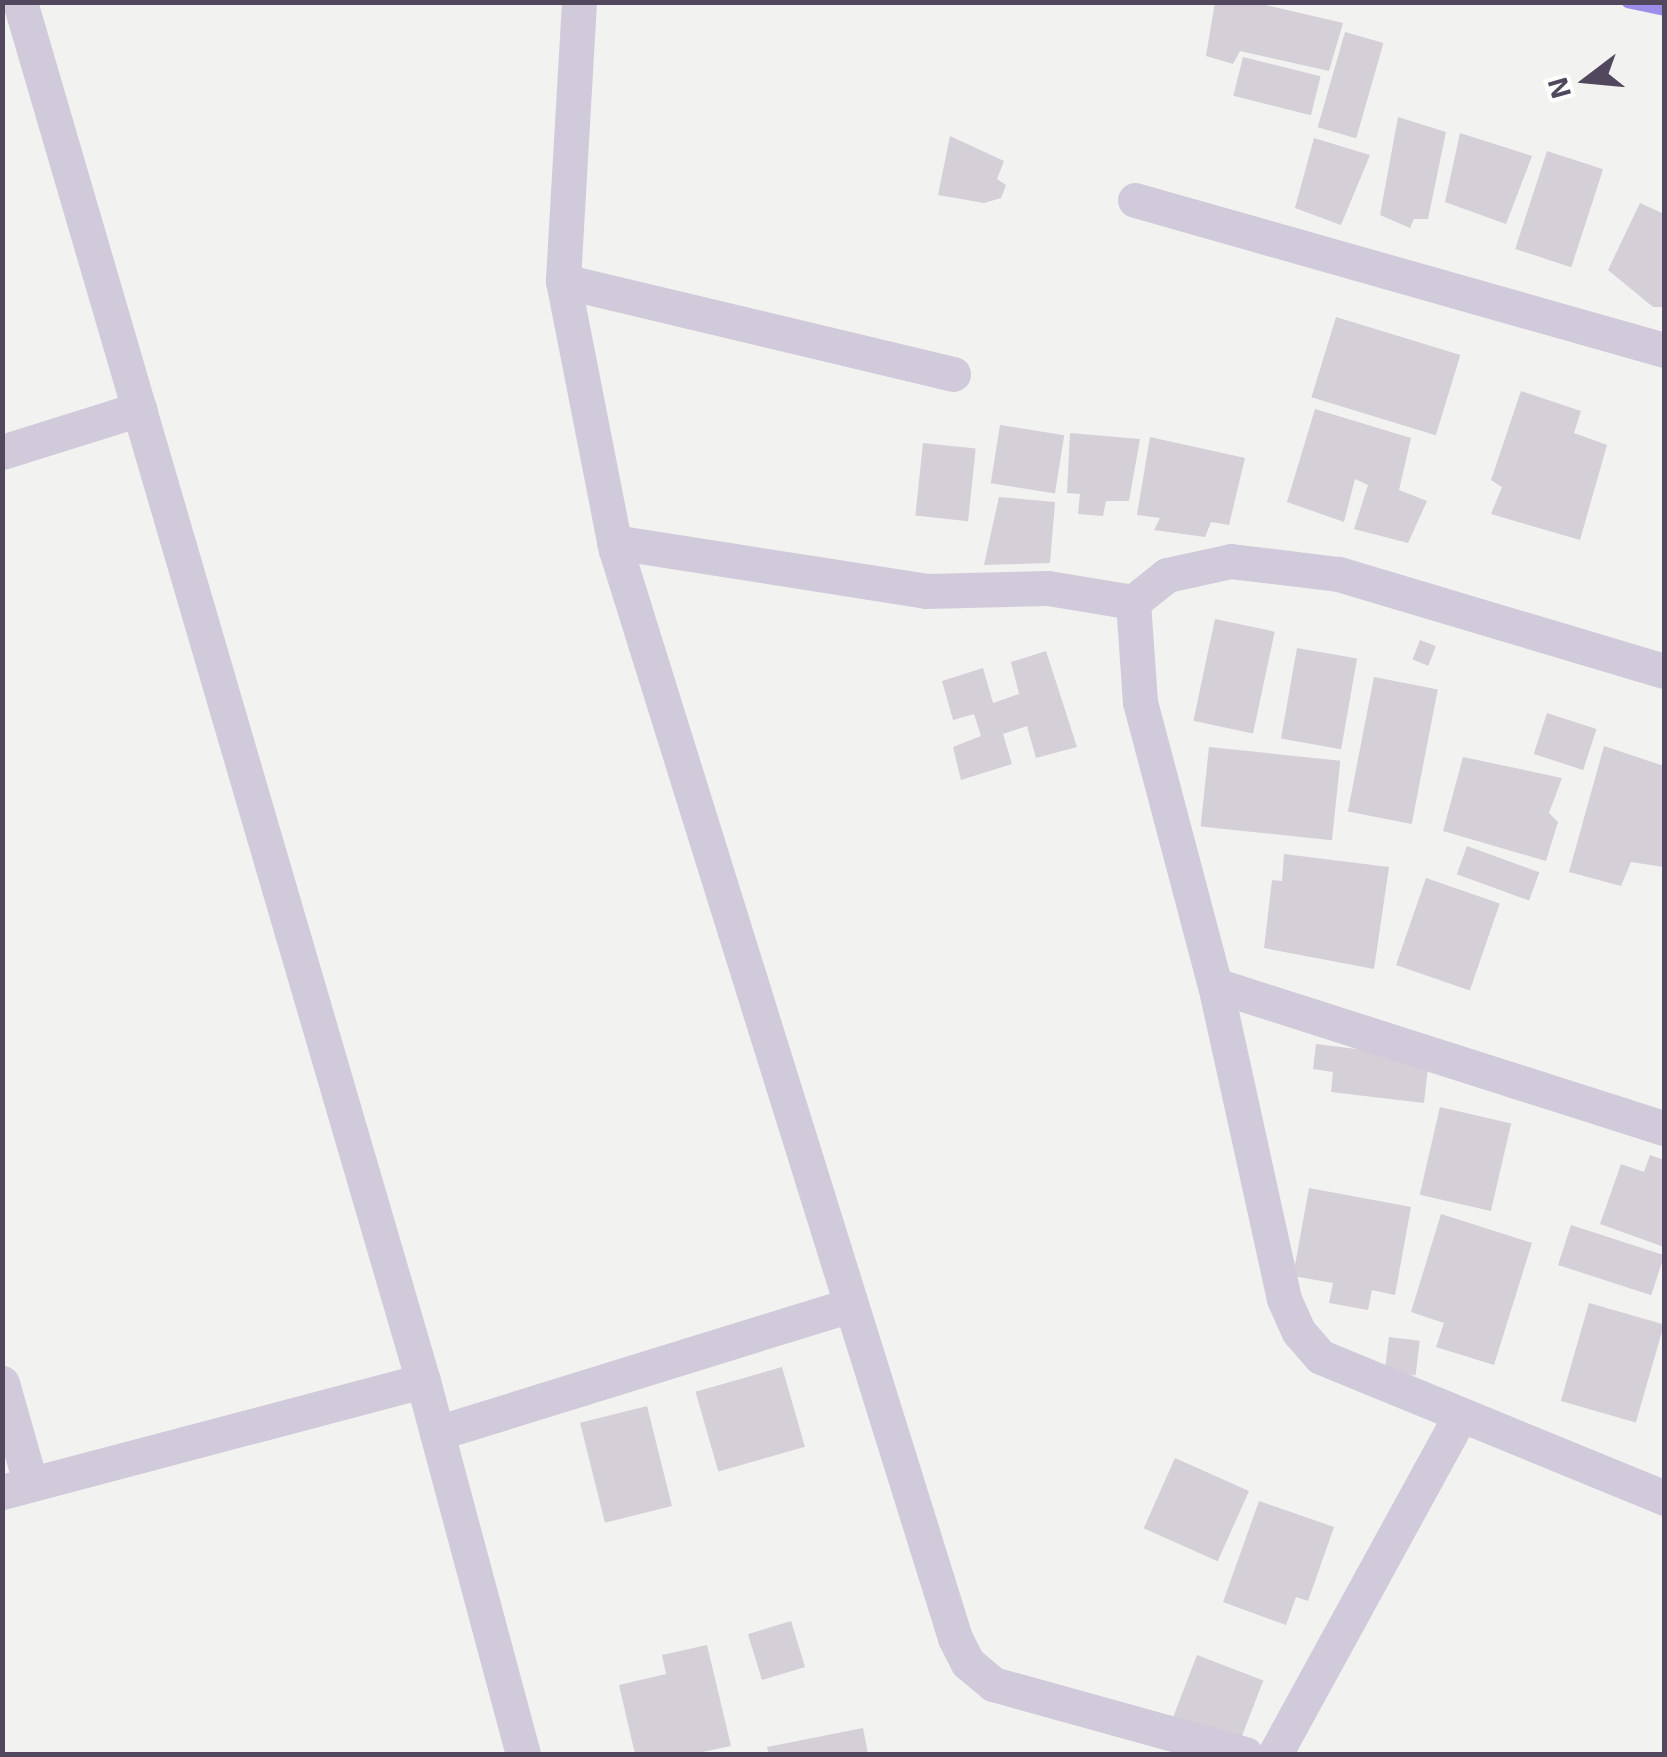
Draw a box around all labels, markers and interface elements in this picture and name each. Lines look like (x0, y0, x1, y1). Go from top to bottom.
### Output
north arrow (1537, 30, 1637, 130)
text: N (1539, 74, 1577, 103)

